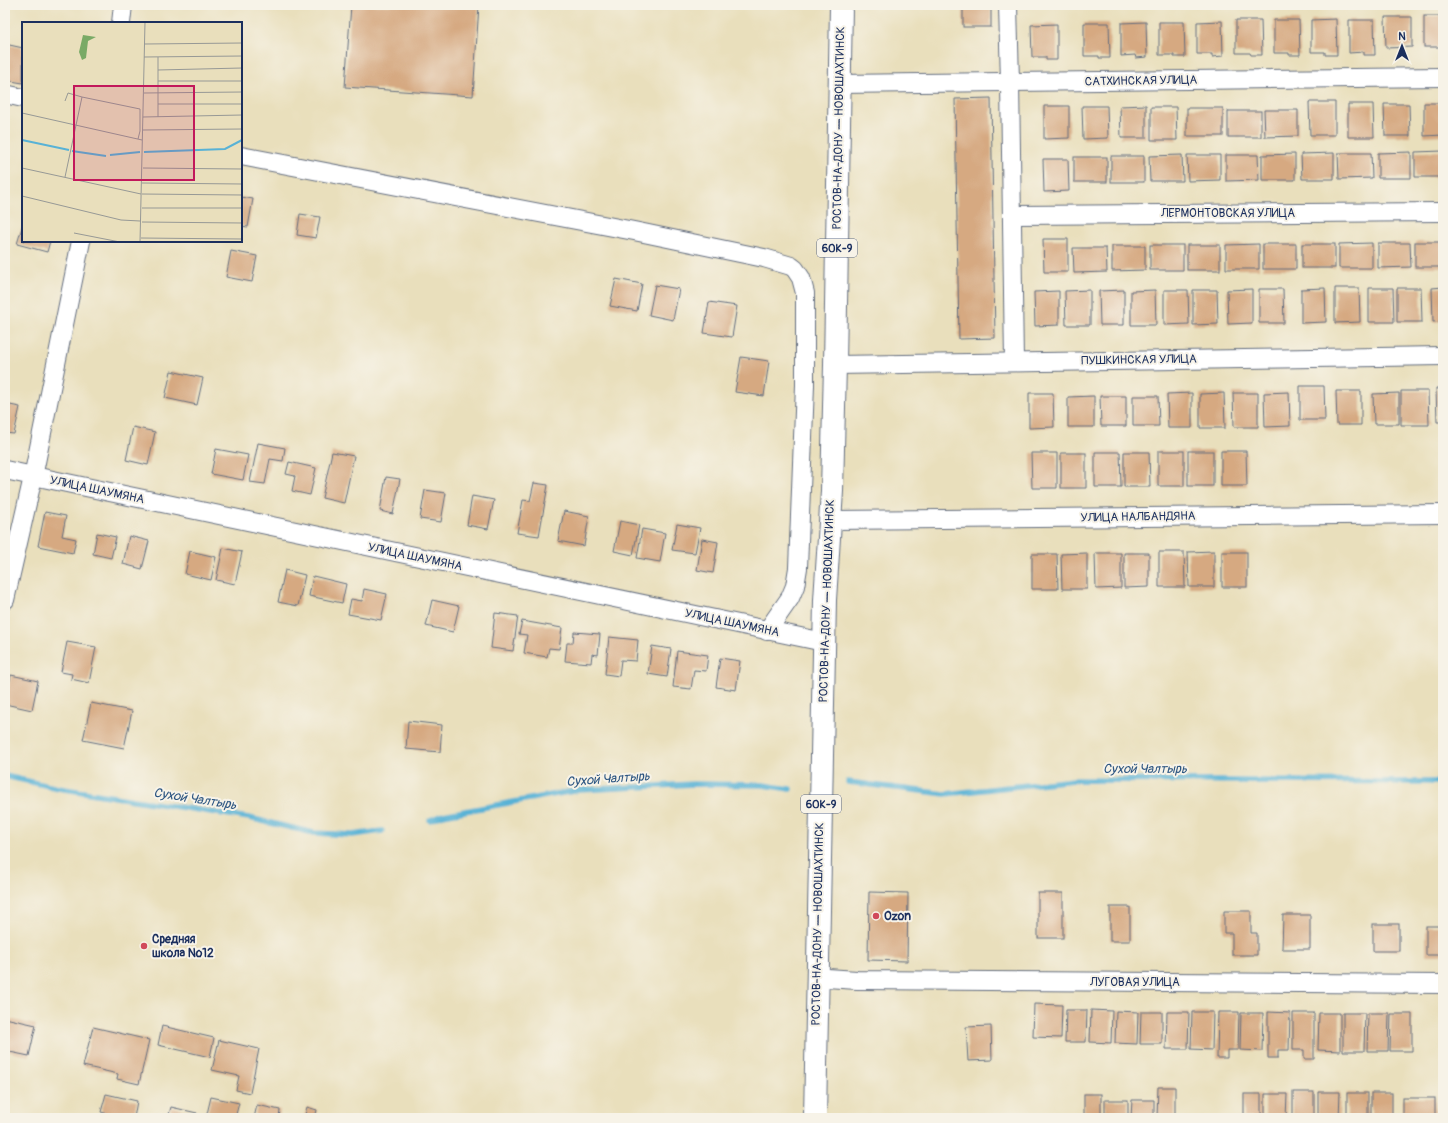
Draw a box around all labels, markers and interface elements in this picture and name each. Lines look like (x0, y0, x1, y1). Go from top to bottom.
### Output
inset map (22, 22, 242, 242)
street label: РОСТОВ-НА-ДОНУ — НОВОШАХТИНСК (830, 26, 848, 230)
north arrow (1382, 26, 1422, 66)
text: N (1398, 30, 1406, 43)
street label: САТХИНСКАЯ УЛИЦА (1085, 73, 1198, 89)
street label: ЛЕРМОНТОВСКАЯ УЛИЦА (1160, 206, 1295, 221)
road number: 60К-9 (817, 239, 857, 257)
street label: ПУШКИНСКАЯ УЛИЦА (1081, 351, 1197, 369)
street label: УЛИЦА ШАУМЯНА (48, 473, 146, 507)
street label: РОСТОВ-НА-ДОНУ — НОВОШАХТИНСК (816, 499, 838, 703)
street label: УЛИЦА НАЛБАНДЯНА (1080, 508, 1196, 526)
street label: УЛИЦА ШАУМЯНА (366, 540, 464, 574)
street label: УЛИЦА ШАУМЯНА (683, 606, 781, 640)
water label: Сухой Чалтырь (1103, 761, 1187, 777)
water label: Сухой Чалтырь (566, 768, 650, 790)
water label: Сухой Чалтырь (152, 785, 238, 813)
road number: 60К-9 (801, 795, 841, 813)
street label: РОСТОВ-НА-ДОНУ — НОВОШАХТИНСК (809, 822, 827, 1026)
place label: Ozon (884, 909, 911, 924)
marker: Ozon (871, 911, 881, 921)
place label: Средняя школа №12 (152, 932, 214, 961)
marker: Средняя школа №12 (139, 941, 149, 951)
street label: ЛУГОВАЯ УЛИЦА (1089, 975, 1180, 990)

